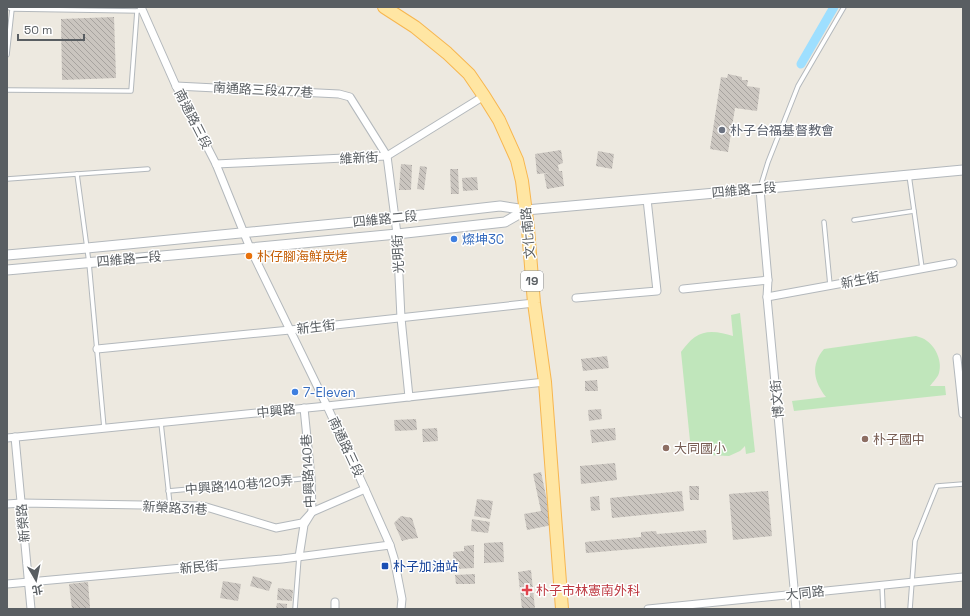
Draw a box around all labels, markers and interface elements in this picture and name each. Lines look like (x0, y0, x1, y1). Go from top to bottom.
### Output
scale bar (18, 16, 84, 42)
text: 50 m (24, 22, 52, 38)
street label: 南通路三段477巷 (212, 79, 314, 101)
street label: 南通路三段 (171, 86, 215, 152)
place label: 朴子台福基督教會 (730, 122, 834, 139)
marker: 朴子台福基督教會 (717, 125, 727, 135)
street label: 維新街 (339, 148, 379, 168)
street label: 四維路二段 (711, 179, 777, 201)
street label: 文化南路 (517, 206, 539, 260)
street label: 四維路二段 (352, 207, 418, 231)
place label: 燦坤3C (462, 231, 504, 248)
street label: 光明街 (388, 234, 408, 274)
marker: 燦坤3C (449, 234, 459, 244)
street label: 四維路一段 (96, 248, 162, 270)
place label: 朴仔腳海鮮炭烤 (257, 248, 348, 265)
marker: 朴仔腳海鮮炭烤 (244, 251, 254, 261)
street label: 新生街 (839, 268, 881, 292)
road number: 19 (521, 271, 543, 291)
street label: 新生街 (296, 316, 336, 338)
street label: 博文街 (767, 379, 787, 419)
place label: 7-Eleven (303, 384, 356, 401)
marker: 7-Eleven (290, 387, 300, 397)
street label: 中興路 (256, 401, 296, 421)
street label: 南通路三段 (325, 414, 367, 480)
place label: 朴子國中 (873, 431, 925, 448)
street label: 中興路140巷 (298, 434, 318, 508)
marker: 朴子國中 (860, 434, 870, 444)
place label: 大同國小 (674, 440, 726, 457)
marker: 大同國小 (661, 443, 671, 453)
street label: 中興路140巷120弄 (184, 472, 294, 498)
street label: 新榮路31巷 (142, 498, 208, 518)
street label: 新榮路 (13, 503, 33, 543)
street label: 新民街 (179, 557, 219, 577)
place label: 朴子加油站 (393, 558, 458, 575)
north arrow (16, 560, 56, 600)
marker: 朴子加油站 (380, 561, 390, 571)
text: 北 (31, 582, 44, 598)
place label: 朴子市林憲南外科 (536, 582, 640, 599)
street label: 大同路 (785, 583, 825, 603)
marker: 朴子市林憲南外科 (521, 584, 533, 596)

